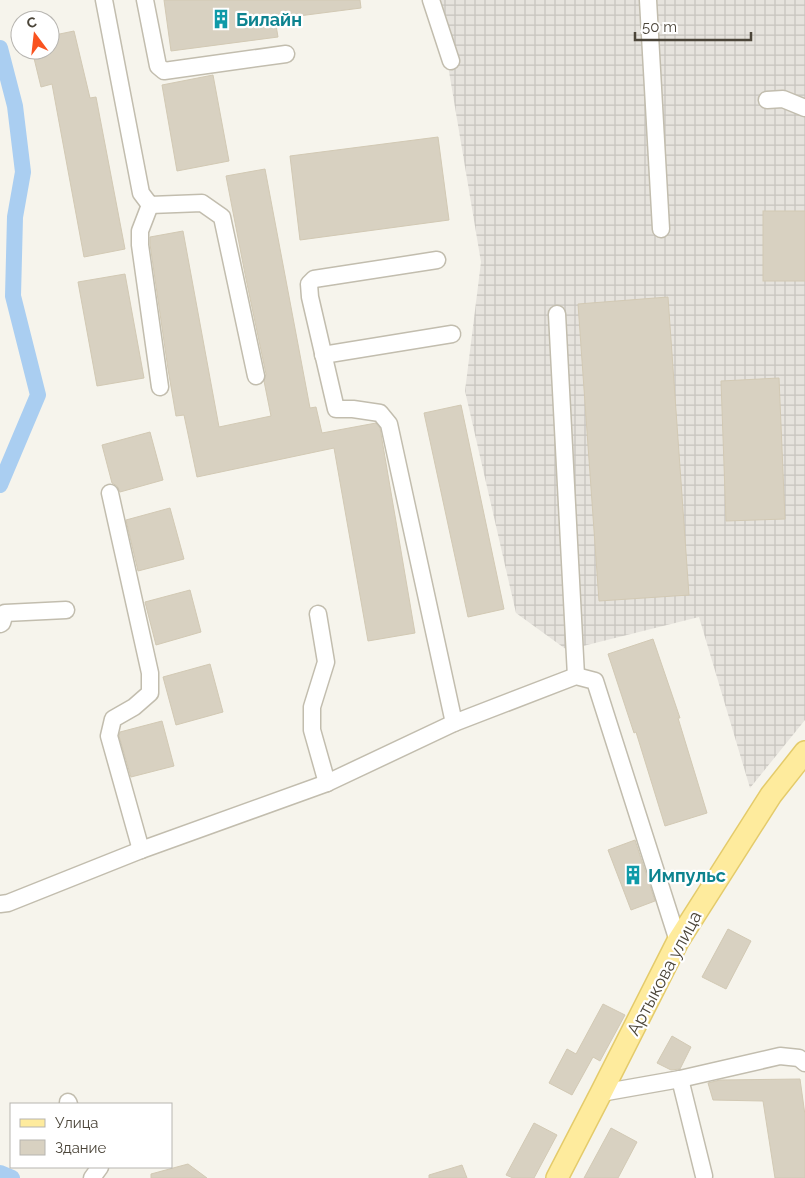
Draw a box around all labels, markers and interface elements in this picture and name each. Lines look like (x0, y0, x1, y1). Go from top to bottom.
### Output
building icon: Билайн (210, 8, 232, 30)
place label: Билайн (236, 9, 302, 30)
north arrow (10, 10, 60, 60)
scale bar (635, 10, 751, 42)
text: С (25, 13, 39, 31)
text: 50 m (642, 18, 677, 36)
building icon: Импульс (622, 864, 644, 886)
place label: Импульс (648, 865, 726, 886)
street label: Артыкова улица (622, 907, 706, 1039)
legend (10, 1103, 172, 1168)
text: Улица (55, 1114, 99, 1132)
text: Здание (55, 1139, 107, 1157)

